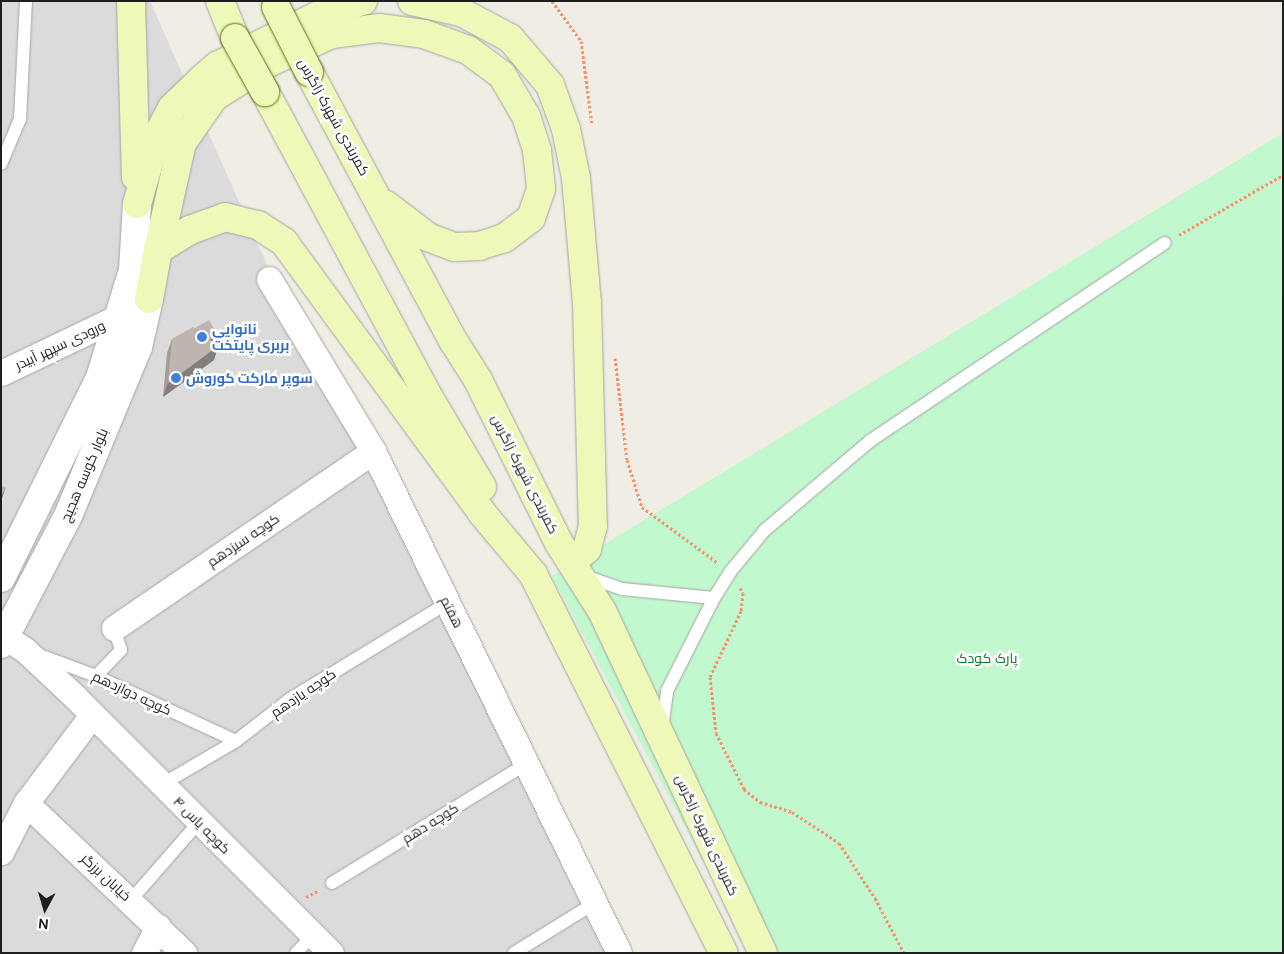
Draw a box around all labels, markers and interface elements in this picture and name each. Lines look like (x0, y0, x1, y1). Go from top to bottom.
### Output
street label: کمربندی شهرک زاگرس (295, 55, 373, 179)
street label: ورودی سپهر آبیدر (12, 317, 108, 373)
place label: نانوایی بربری پایتخت (212, 321, 289, 354)
marker: نانوایی بربری پایتخت (196, 331, 208, 343)
place label: سوپر مارکت کوروش (186, 370, 313, 386)
marker: سوپر مارکت کوروش (170, 372, 182, 384)
street label: کمربندی شهرک زاگرس (488, 411, 562, 537)
street label: بلوار کوسه هجیج (57, 426, 111, 524)
street label: کوچه سیزدهم (204, 510, 282, 570)
street label: هفتم (437, 593, 467, 631)
park label: پارک کودک (957, 650, 1017, 666)
street label: کوچه یازدهم (267, 665, 339, 721)
street label: کوچه دوازدهم (90, 667, 174, 719)
street label: کمربندی شهرک زاگرس (672, 772, 742, 898)
street label: کوچه یاس ۴ (170, 793, 234, 857)
street label: کوچه دهم (399, 799, 461, 847)
street label: خیابان برزگر (78, 850, 134, 904)
north arrow (20, 884, 70, 934)
text: N (37, 914, 49, 933)

